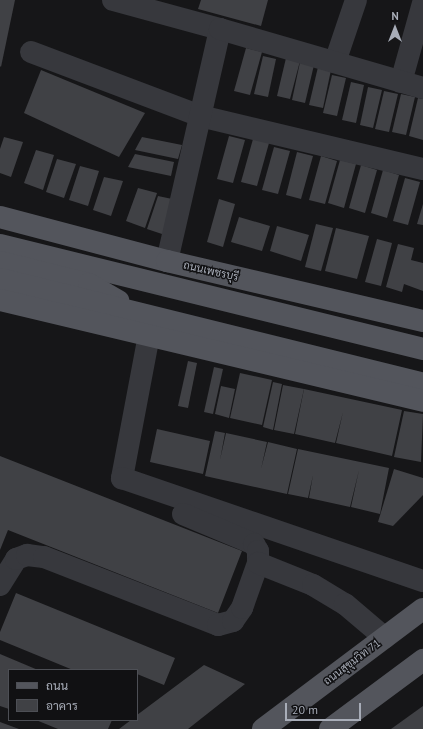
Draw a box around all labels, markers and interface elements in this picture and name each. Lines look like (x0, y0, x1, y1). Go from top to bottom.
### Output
north arrow (375, 8, 415, 48)
text: N (391, 9, 399, 23)
street label: ถนนเพชรบุรี (182, 258, 240, 284)
street label: ถนนสุขุมวิท 71 (321, 636, 383, 688)
legend (8, 669, 138, 721)
text: ถนน (46, 678, 68, 693)
scale bar (287, 695, 363, 721)
text: อาคาร (46, 698, 78, 713)
text: 20 m (292, 702, 318, 717)

